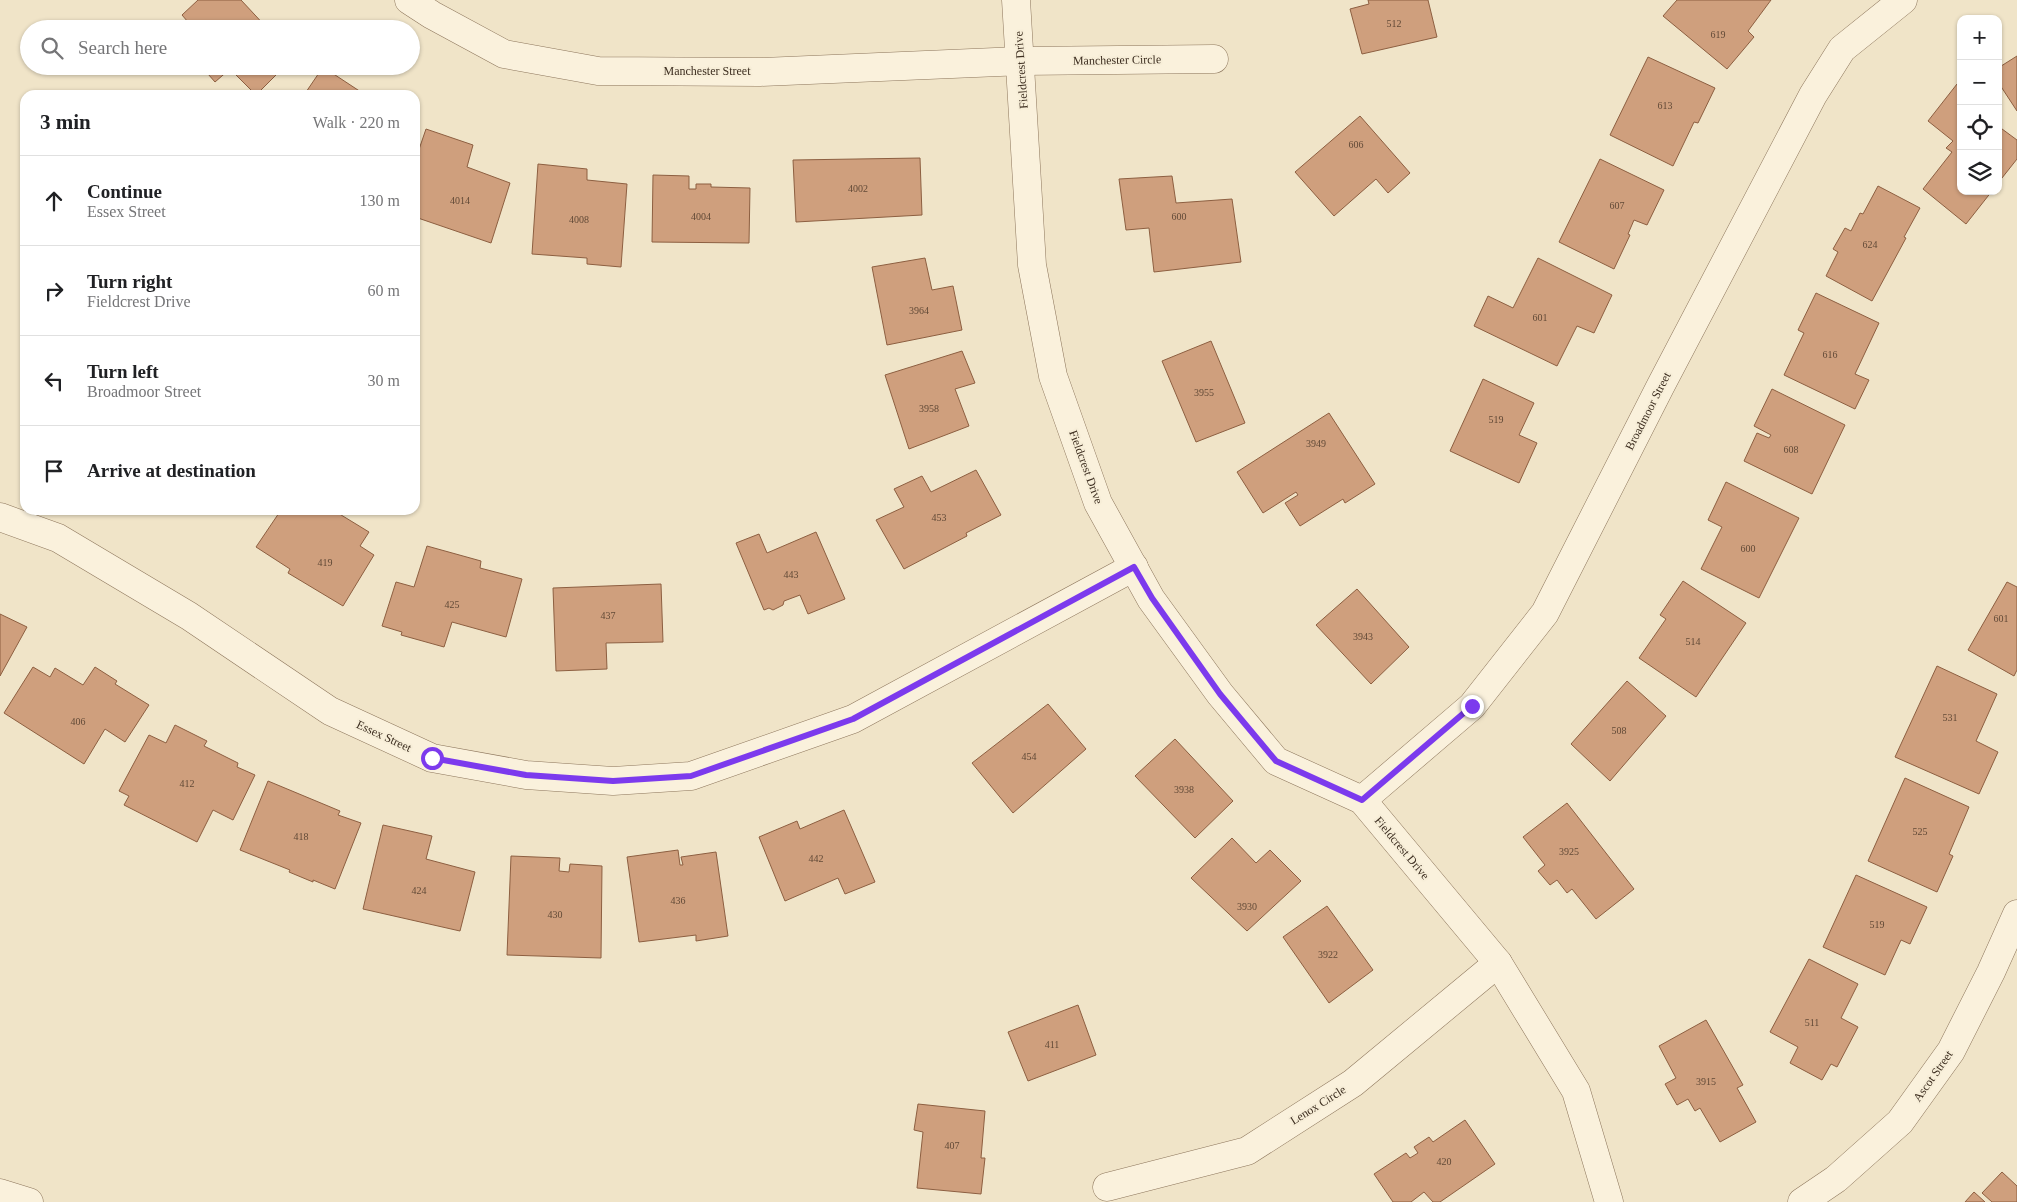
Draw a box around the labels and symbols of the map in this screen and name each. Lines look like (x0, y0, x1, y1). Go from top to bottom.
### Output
house number: 512 (1387, 18, 1402, 29)
house number: 619 (1711, 29, 1726, 40)
street label: Fieldcrest Drive (1011, 31, 1031, 109)
street label: Manchester Circle (1073, 52, 1161, 68)
street label: Manchester Street (664, 64, 751, 78)
house number: 613 (1658, 100, 1673, 111)
house number: 606 (1349, 139, 1364, 150)
house number: 4002 (848, 183, 868, 194)
house number: 4014 (450, 195, 470, 206)
house number: 607 (1610, 200, 1625, 211)
house number: 4004 (691, 211, 711, 222)
house number: 600 (1172, 211, 1187, 222)
house number: 4008 (569, 214, 589, 225)
house number: 624 (1863, 239, 1878, 250)
house number: 3964 (909, 305, 929, 316)
house number: 601 (1533, 312, 1548, 323)
house number: 616 (1823, 349, 1838, 360)
street label: Broadmoor Street (1622, 369, 1674, 452)
house number: 3955 (1194, 387, 1214, 398)
house number: 3958 (919, 403, 939, 414)
house number: 519 (1489, 414, 1504, 425)
street label: Fieldcrest Drive (1066, 428, 1106, 506)
house number: 3949 (1306, 438, 1326, 449)
house number: 608 (1784, 444, 1799, 455)
house number: 453 (932, 512, 947, 523)
house number: 600 (1741, 543, 1756, 554)
house number: 419 (318, 557, 333, 568)
house number: 443 (784, 569, 799, 580)
house number: 425 (445, 599, 460, 610)
house number: 437 (601, 610, 616, 621)
house number: 601 (1994, 613, 2009, 624)
house number: 3943 (1353, 631, 1373, 642)
house number: 514 (1686, 636, 1701, 647)
route end (1461, 695, 1484, 718)
house number: 531 (1943, 712, 1958, 723)
house number: 406 (71, 716, 86, 727)
street label: Essex Street (354, 717, 414, 755)
house number: 508 (1612, 725, 1627, 736)
route start (421, 747, 444, 770)
house number: 454 (1022, 751, 1037, 762)
house number: 412 (180, 778, 195, 789)
house number: 3938 (1174, 784, 1194, 795)
street label: Fieldcrest Drive (1372, 814, 1432, 882)
house number: 525 (1913, 826, 1928, 837)
house number: 418 (294, 831, 309, 842)
house number: 3925 (1559, 846, 1579, 857)
house number: 442 (809, 853, 824, 864)
house number: 424 (412, 885, 427, 896)
house number: 436 (671, 895, 686, 906)
house number: 3930 (1237, 901, 1257, 912)
house number: 430 (548, 909, 563, 920)
house number: 519 (1870, 919, 1885, 930)
house number: 3922 (1318, 949, 1338, 960)
house number: 511 (1805, 1017, 1819, 1028)
house number: 411 (1045, 1039, 1059, 1050)
street label: Ascot Street (1910, 1047, 1956, 1104)
house number: 3915 (1696, 1076, 1716, 1087)
street label: Lenox Circle (1288, 1082, 1348, 1128)
house number: 407 (945, 1140, 960, 1151)
house number: 420 (1437, 1156, 1452, 1167)

